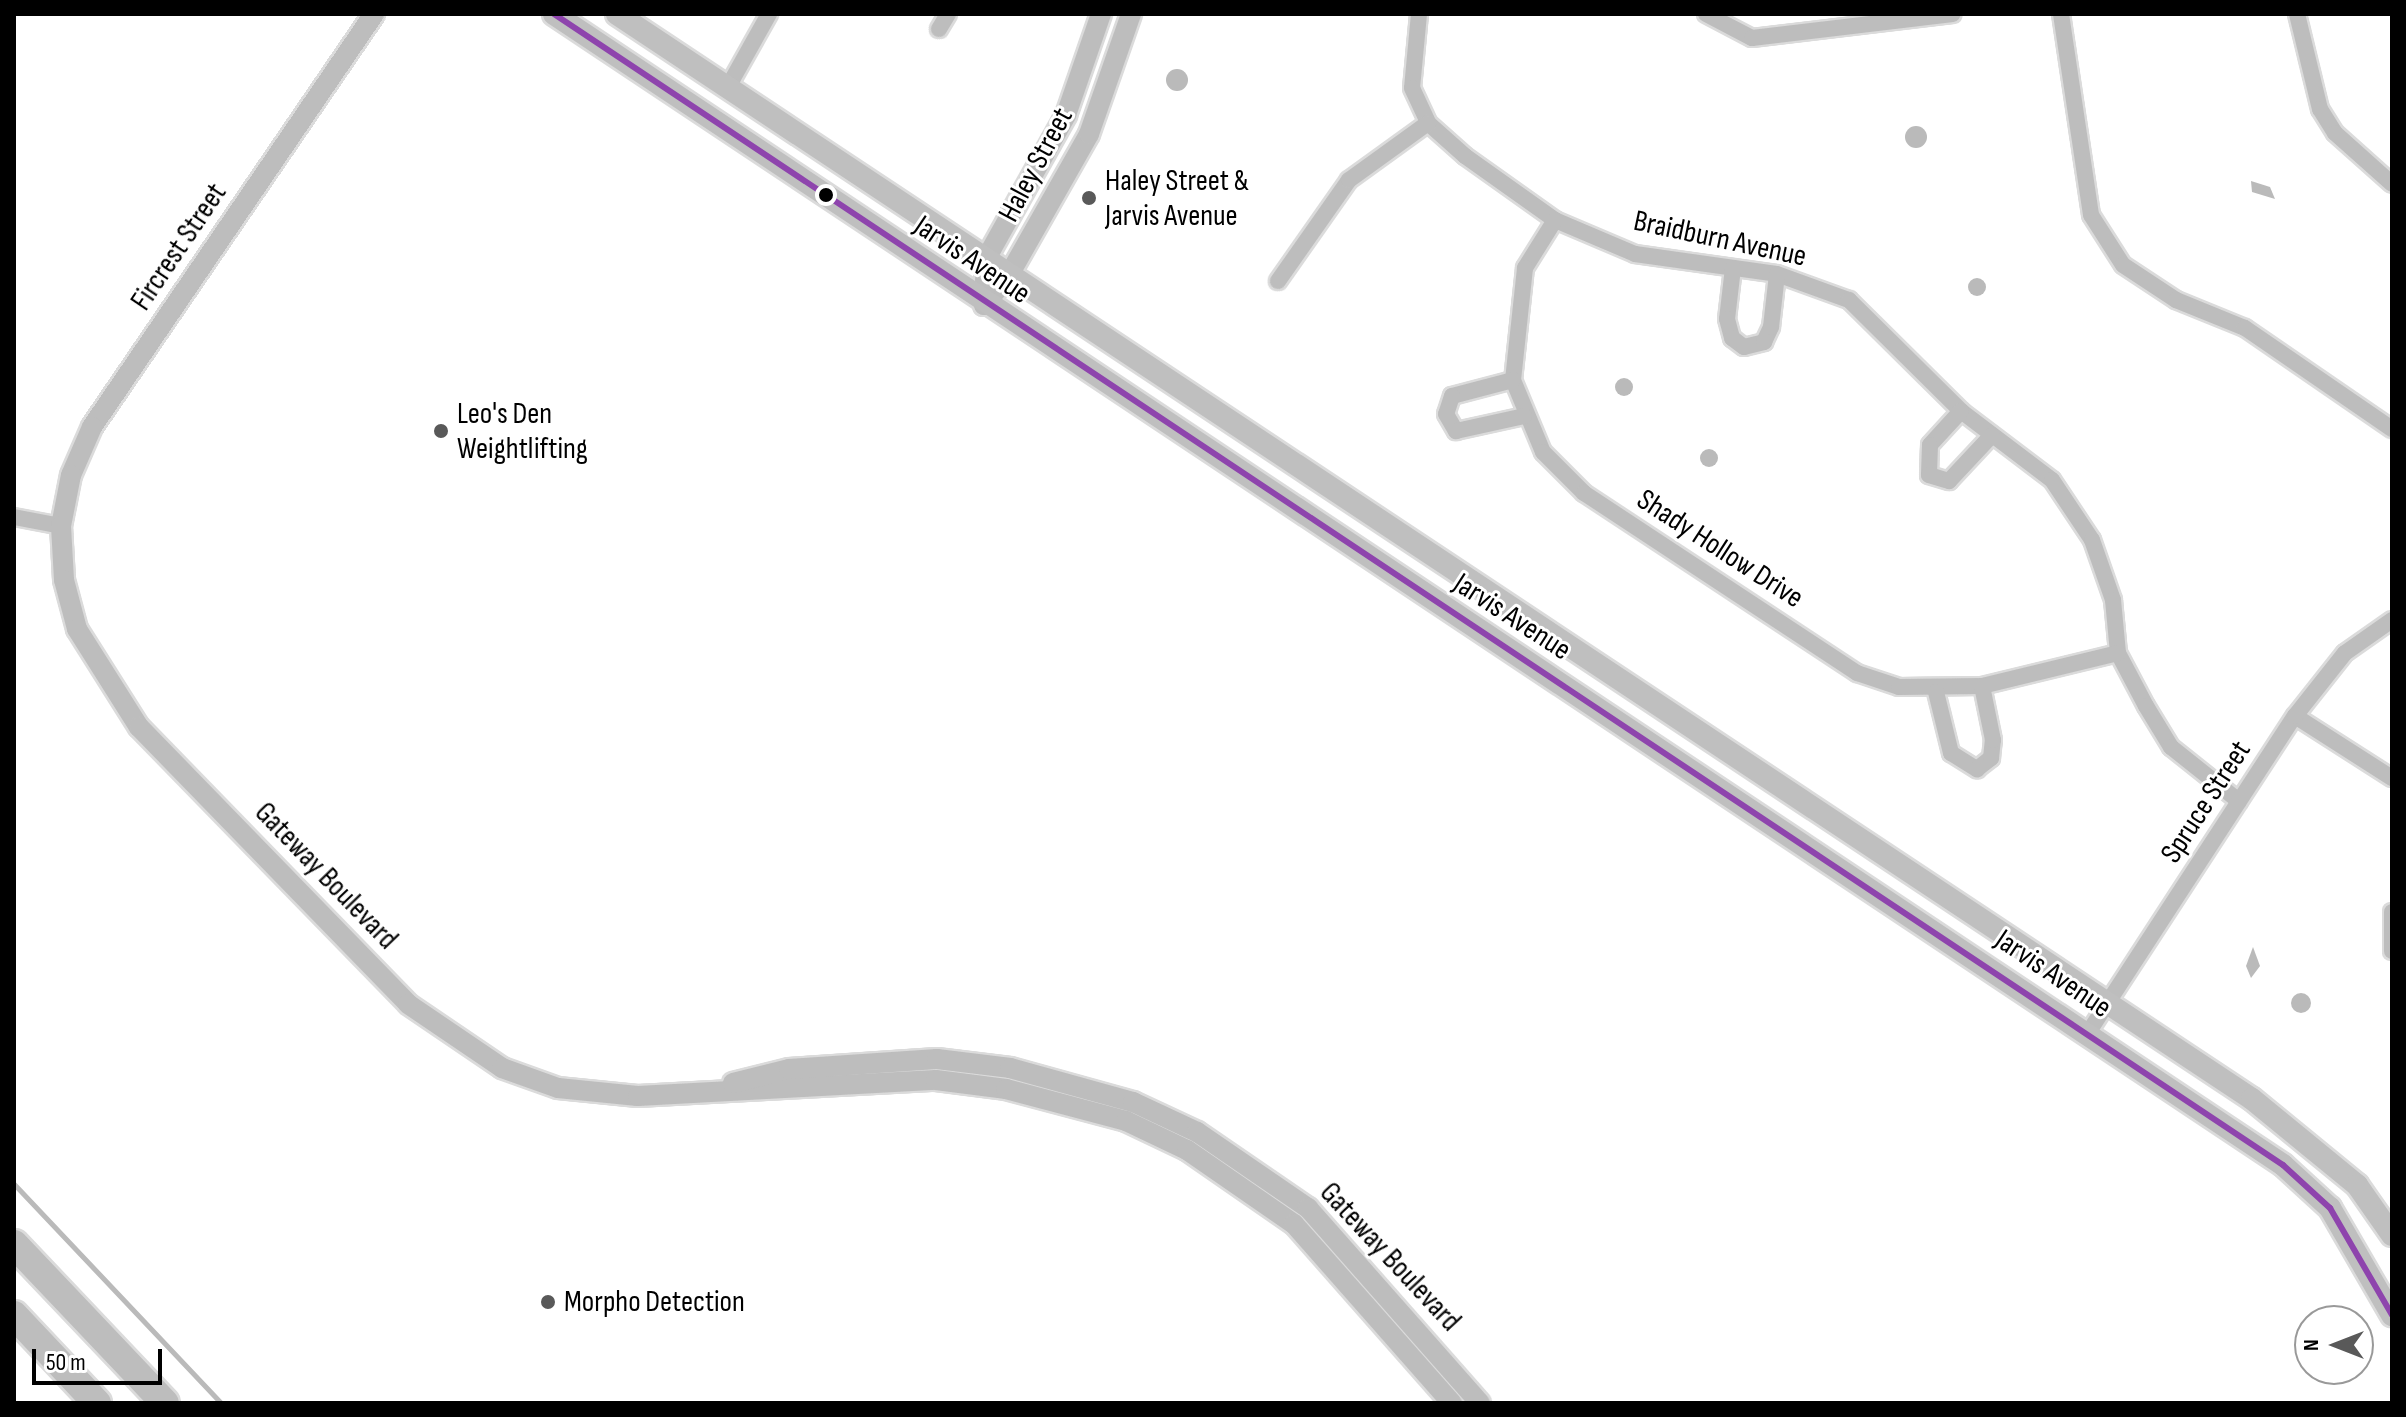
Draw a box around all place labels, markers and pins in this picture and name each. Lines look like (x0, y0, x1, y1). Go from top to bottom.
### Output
place label: Haley Street & Jarvis Avenue (1105, 163, 1249, 234)
unlabelled marker (818, 187, 834, 203)
marker: Haley Street & Jarvis Avenue (1080, 189, 1098, 207)
place label: Leo's Den Weightlifting (457, 396, 588, 466)
marker: Leo's Den Weightlifting (432, 422, 450, 440)
place label: Morpho Detection (564, 1284, 745, 1320)
marker: Morpho Detection (539, 1293, 557, 1311)

